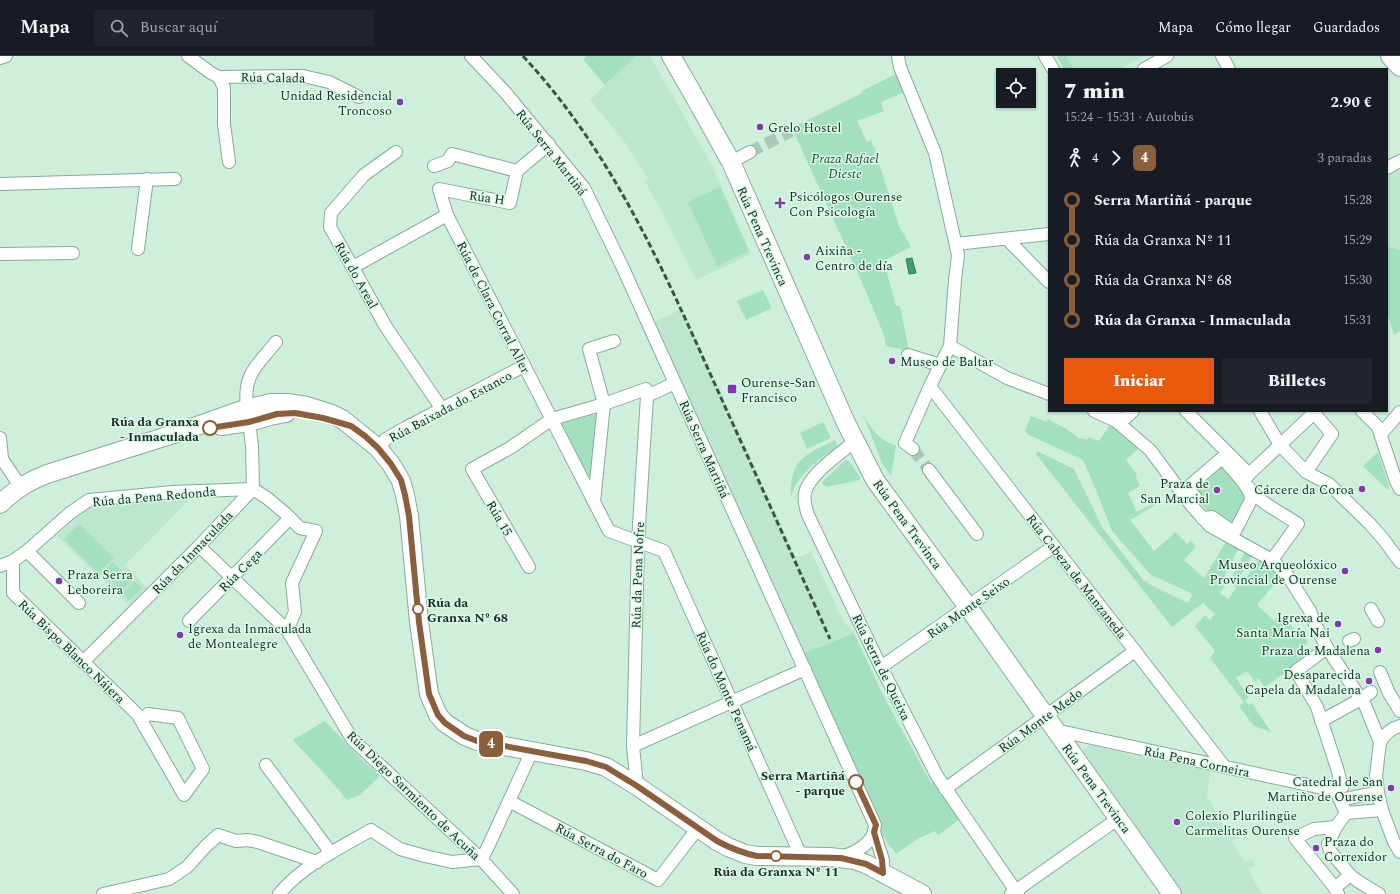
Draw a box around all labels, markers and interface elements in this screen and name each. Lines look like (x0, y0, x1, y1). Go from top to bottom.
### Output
search box (94, 10, 374, 46)
text: Mapa (20, 13, 70, 42)
text: Buscar aquí (140, 16, 218, 39)
icon: search (108, 17, 130, 39)
text: Mapa (1158, 17, 1193, 38)
text: Cómo llegar (1215, 17, 1291, 38)
text: Guardados (1313, 17, 1380, 38)
street label: Rúa Calada (240, 67, 306, 89)
map controls (996, 68, 1036, 108)
button: locate (996, 68, 1036, 108)
text: 7 min (1064, 75, 1125, 108)
place label: Unidad Residencial Troncoso (280, 86, 392, 121)
text: 2.90 € (1331, 91, 1372, 114)
marker: Unidad Residencial Troncoso (395, 97, 405, 107)
street label: Rúa Serra Martiñá (511, 105, 592, 201)
text: 15:24 – 15:31 · Autobús (1064, 107, 1194, 127)
place label: Grelo Hostel (768, 118, 841, 138)
marker: Grelo Hostel (755, 122, 765, 132)
icon: walk (1064, 147, 1086, 169)
icon: forward (1105, 147, 1127, 169)
text: 4 (1141, 147, 1148, 168)
text: 4 (1092, 148, 1099, 168)
text: 3 paradas (1318, 148, 1372, 168)
park label: Praza Rafael Dieste (811, 149, 879, 184)
street label: Rúa Pena Trevinca (731, 183, 793, 290)
street label: Rúa H (468, 186, 506, 210)
place label: Psicólogos Ourense Con Psicología (789, 187, 902, 222)
text: Serra Martiñá - parque (1094, 189, 1252, 212)
text: 15:28 (1343, 190, 1372, 210)
marker: Psicólogos Ourense Con Psicología (774, 197, 786, 209)
text: Rúa da Granxa Nº 11 (1094, 229, 1232, 252)
text: 15:29 (1343, 230, 1372, 250)
street label: Rúa do Areal (329, 238, 383, 313)
street label: Rúa de Clara Corral Aller (451, 238, 535, 377)
place label: Aixiña - Centro de día (815, 241, 894, 276)
marker: Aixiña - Centro de día (802, 252, 812, 262)
text: Rúa da Granxa Nº 68 (1094, 269, 1232, 292)
text: 15:30 (1343, 270, 1372, 290)
text: Rúa da Granxa - Inmaculada (1094, 309, 1291, 332)
text: 15:31 (1343, 310, 1372, 330)
place label: Museo de Baltar (900, 352, 994, 372)
marker: Museo de Baltar (887, 356, 897, 366)
button: Iniciar (1064, 358, 1214, 404)
button: Billetes (1222, 358, 1372, 404)
street label: Rúa Baixada do Estanco (385, 366, 516, 448)
place label: Ourense-San Francisco (741, 373, 816, 408)
marker: Ourense-San Francisco (726, 383, 738, 395)
street label: Rúa Serra Martiñá (673, 397, 735, 502)
place label: Rúa da Granxa - Inmaculada (111, 412, 199, 447)
marker: Rúa da Granxa - Inmaculada (202, 420, 218, 436)
place label: Praza de San Marcial (1140, 474, 1209, 509)
street label: Rúa Pena Trevinca (868, 475, 947, 574)
place label: Cárcere da Coroa (1254, 480, 1355, 500)
street label: Rúa da Pena Redonda (91, 482, 217, 512)
marker: Cárcere da Coroa (1357, 484, 1367, 494)
marker: Praza de San Marcial (1212, 485, 1222, 495)
street label: Rúa 15 (481, 497, 517, 540)
street label: Rúa da Inmaculada (147, 506, 238, 599)
street label: Rúa Cabeza de Manzaneda (1021, 510, 1132, 644)
street label: Rúa da Pena Nofre (626, 521, 650, 629)
street label: Rúa Cega (214, 544, 268, 597)
place label: Museo Arqueolóxico Provincial de Ourense (1210, 555, 1337, 590)
place label: Praza Serra Leboreira (67, 565, 133, 600)
marker: Museo Arqueolóxico Provincial de Ourense (1340, 566, 1350, 576)
street label: Rúa Monte Seixo (923, 572, 1014, 644)
marker: Praza Serra Leboreira (54, 576, 64, 586)
place label: Rúa da Granxa Nº 68 (427, 593, 508, 628)
street label: Rúa Bispo Blanco Nájera (13, 595, 130, 709)
marker: Rúa da Granxa Nº 68 (412, 603, 424, 615)
place label: Igrexa de Santa María Nai (1236, 608, 1330, 643)
street label: Rúa Serra de Queixa (847, 611, 916, 725)
place label: Igrexa da Inmaculada de Montealegre (188, 619, 312, 654)
marker: Igrexa de Santa María Nai (1333, 619, 1343, 629)
street label: Rúa do Monte Penamá (691, 628, 762, 755)
marker: Igrexa da Inmaculada de Montealegre (175, 630, 185, 640)
place label: Praza da Madalena (1261, 641, 1371, 661)
marker: Praza da Madalena (1373, 645, 1383, 655)
place label: Desaparecida Capela da Madalena (1245, 665, 1362, 700)
marker: Desaparecida Capela da Madalena (1364, 676, 1374, 686)
street label: Rúa Monte Medo (994, 683, 1087, 758)
street label: Rúa Diego Sarmiento de Acuña (342, 726, 485, 866)
line badge: 4 (478, 731, 504, 757)
text: 4 (487, 733, 495, 754)
street label: Rúa Pena Trevinca (1057, 739, 1136, 838)
street label: Rúa Pena Corneira (1142, 741, 1252, 783)
place label: Serra Martiñá - parque (761, 766, 845, 801)
place label: Catedral de San Martiño de Ourense (1267, 772, 1383, 807)
marker: Serra Martiñá - parque (848, 774, 864, 790)
marker: Catedral de San Martiño de Ourense (1386, 783, 1396, 793)
place label: Colexio Plurilingüe Carmelitas Ourense (1185, 806, 1300, 841)
marker: Colexio Plurilingüe Carmelitas Ourense (1172, 817, 1182, 827)
street label: Rúa Serra do Faro (551, 818, 652, 884)
place label: Praza do Correxidor (1324, 832, 1387, 867)
marker: Praza do Correxidor (1311, 843, 1321, 853)
marker: Rúa da Granxa Nº 11 (770, 850, 782, 862)
place label: Rúa da Granxa Nº 11 (713, 862, 839, 882)

